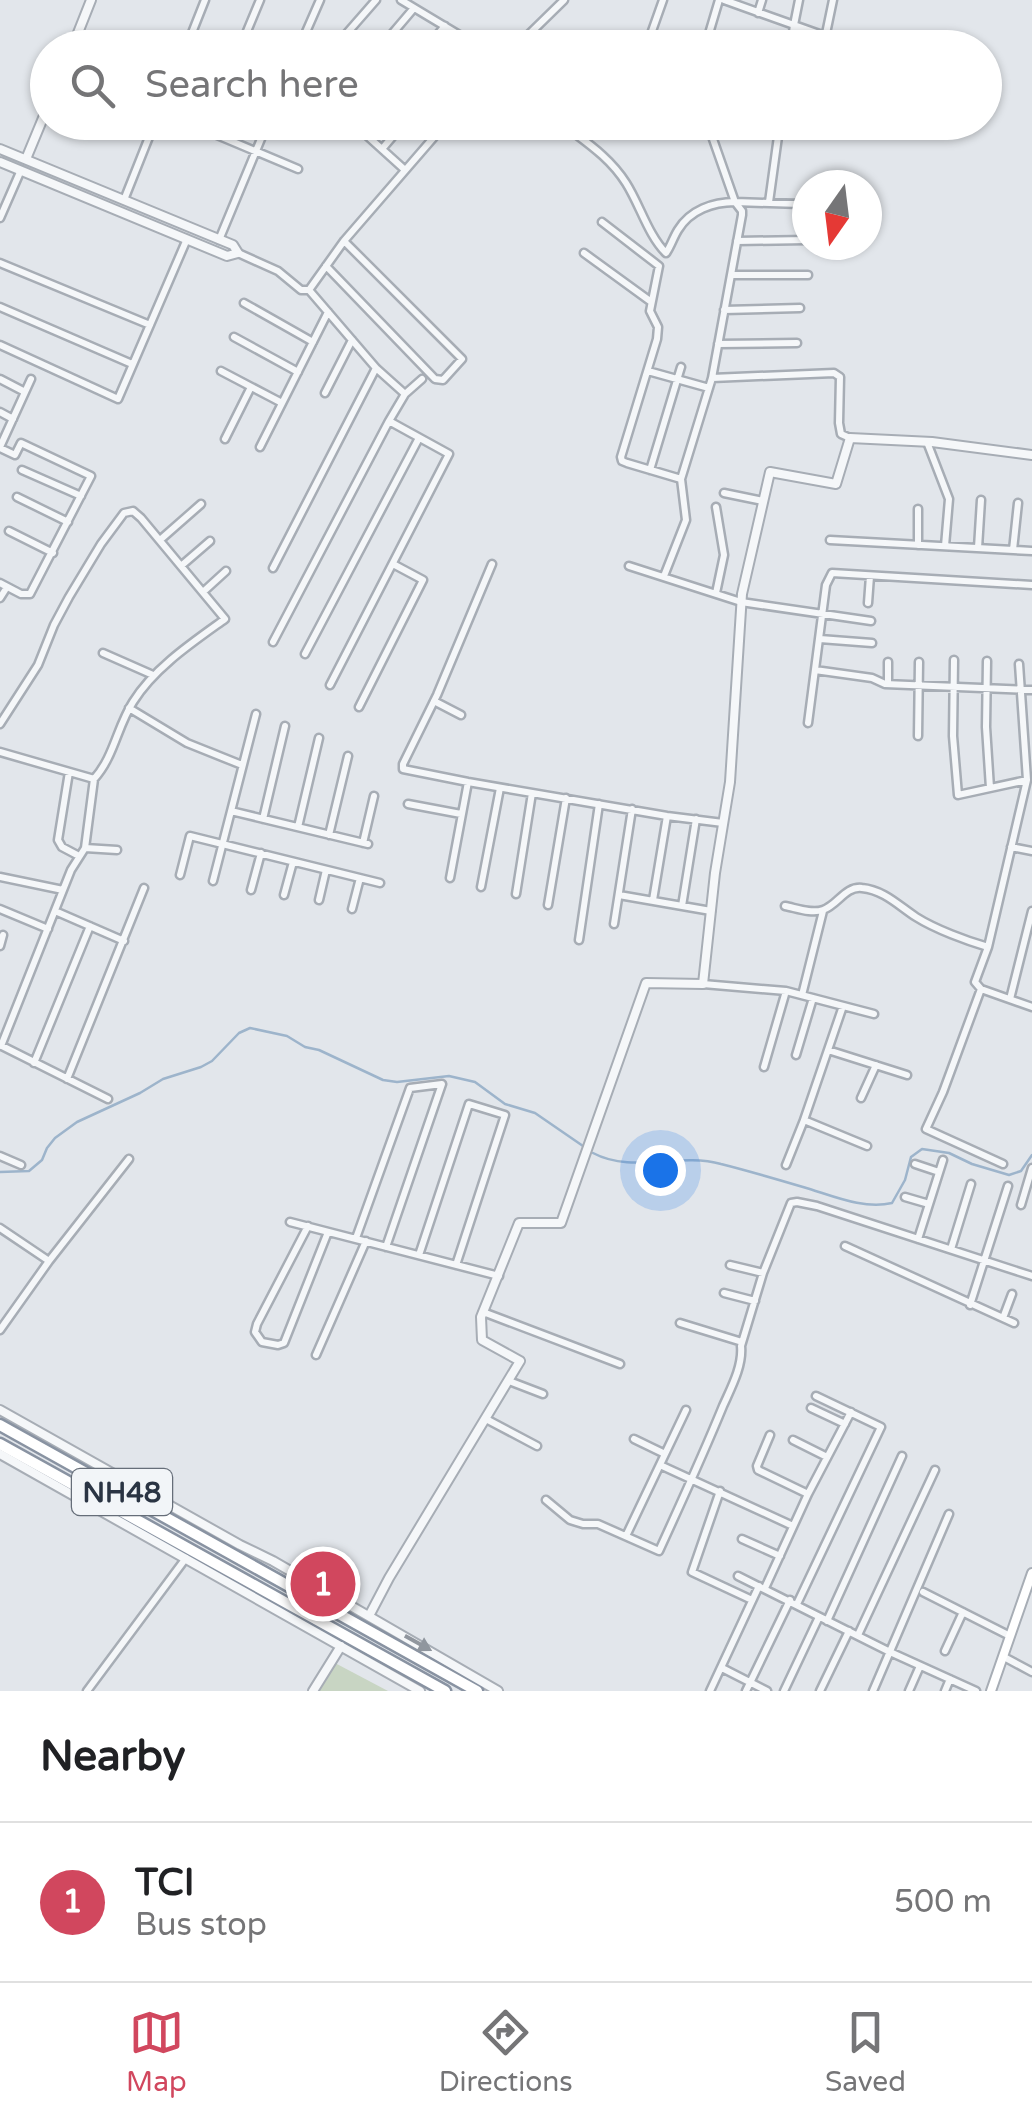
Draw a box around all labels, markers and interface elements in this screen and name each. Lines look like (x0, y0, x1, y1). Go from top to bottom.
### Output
search box (30, 30, 1002, 140)
icon: search (65, 58, 120, 113)
text: Search here (145, 62, 359, 108)
north arrow (792, 170, 882, 260)
your location (635, 1145, 686, 1196)
road number: NH48 (72, 1469, 172, 1515)
pin: 1 (290, 1546, 356, 1622)
one-way arrow (404, 1634, 432, 1652)
text: Nearby (40, 1731, 185, 1782)
text: TCI (135, 1860, 194, 1906)
text: 1 (62, 1883, 83, 1921)
text: 500 m (894, 1883, 992, 1921)
text: Bus stop (135, 1906, 267, 1944)
tab: Map (126, 2005, 187, 2099)
tab: Directions (439, 2005, 573, 2099)
tab: Saved (825, 2005, 906, 2099)

